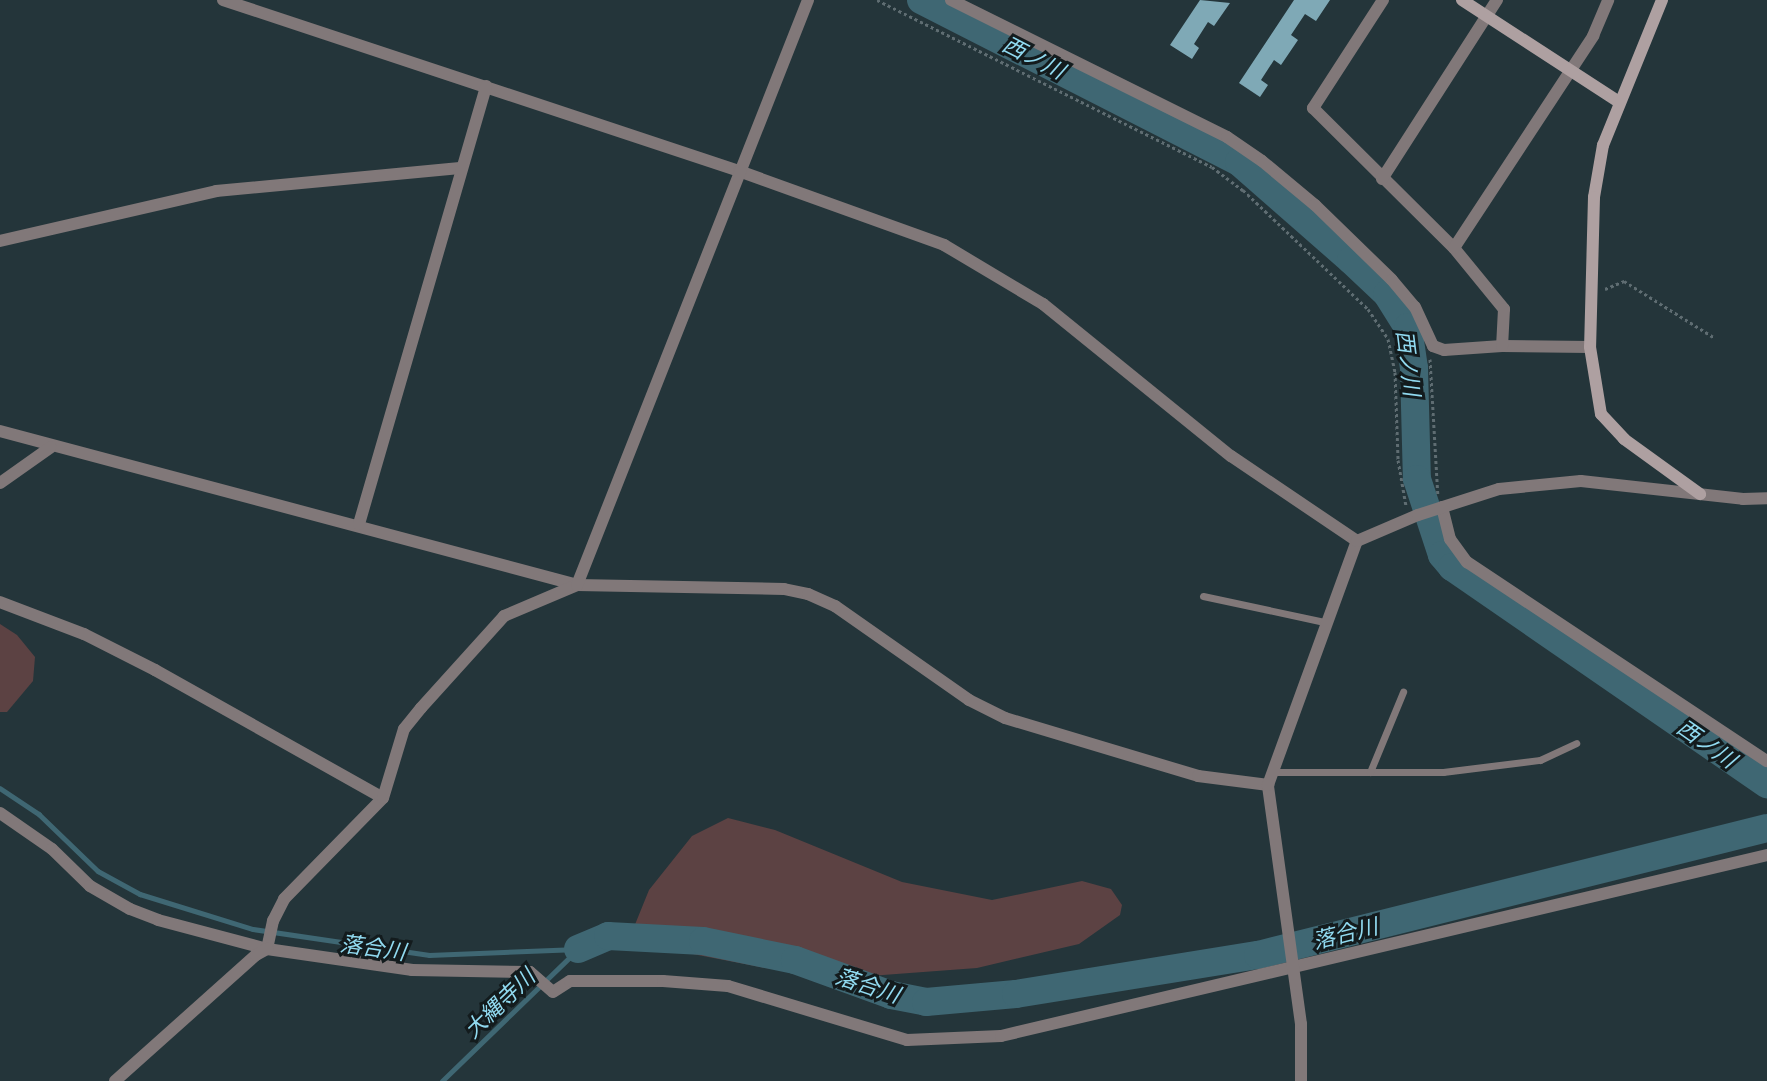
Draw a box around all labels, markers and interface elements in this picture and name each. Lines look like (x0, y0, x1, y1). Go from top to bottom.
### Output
water label: 西ノ川 (999, 30, 1069, 84)
water label: 西ノ川 (1392, 329, 1426, 397)
water label: 西ノ川 (1672, 713, 1742, 773)
water label: 落合川 (1310, 912, 1380, 954)
water label: 落合川 (338, 929, 408, 965)
water label: 落合川 (833, 962, 903, 1008)
water label: 大縄寺川 (458, 963, 540, 1043)

